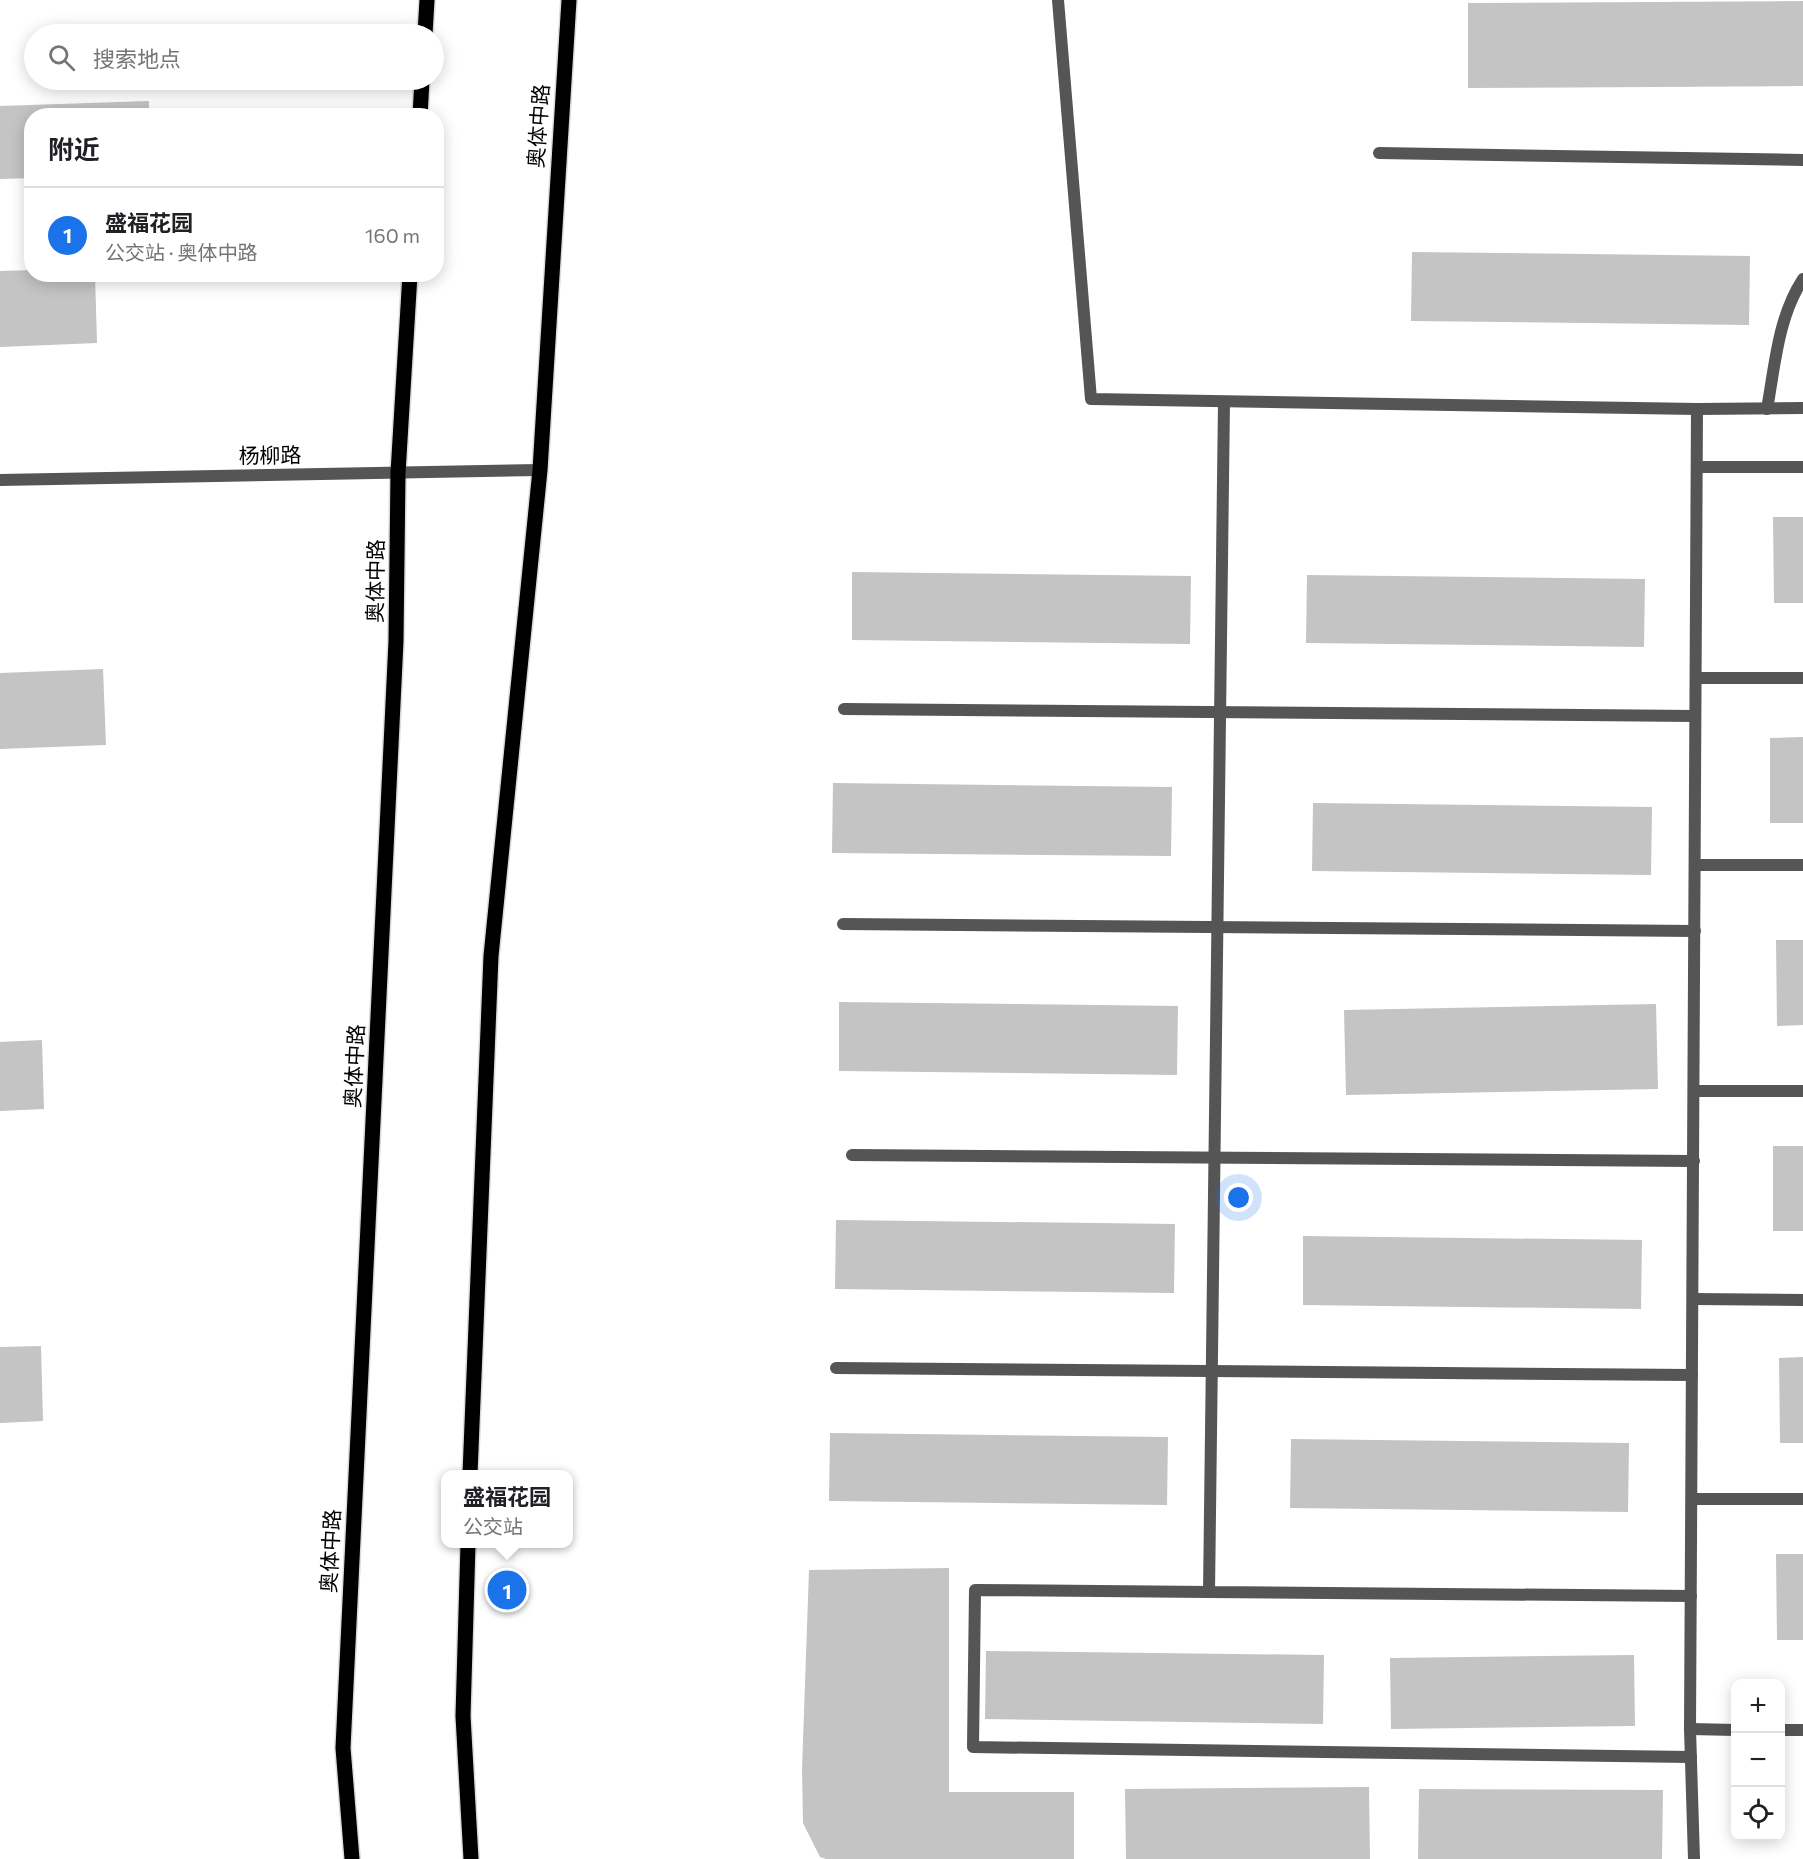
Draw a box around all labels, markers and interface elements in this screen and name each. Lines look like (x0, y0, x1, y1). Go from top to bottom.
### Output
search box (24, 24, 444, 90)
icon: search (45, 41, 78, 74)
text: 搜索地点 (93, 45, 181, 72)
street label: 奥体中路 (522, 83, 553, 169)
text: 附近 (48, 133, 100, 164)
text: 盛福花园 (105, 209, 193, 236)
text: 1 (63, 223, 72, 247)
text: 160 m (365, 223, 420, 247)
text: 公交站 · 奥体中路 (105, 240, 257, 264)
street label: 杨柳路 (238, 441, 302, 468)
street label: 奥体中路 (361, 539, 388, 623)
street label: 奥体中路 (339, 1023, 368, 1109)
your location (1224, 1183, 1253, 1212)
popup (441, 1470, 573, 1548)
text: 盛福花园 (463, 1483, 551, 1510)
street label: 奥体中路 (315, 1508, 344, 1594)
text: 公交站 (463, 1514, 523, 1538)
pin: 1 (488, 1568, 526, 1612)
map controls (1731, 1679, 1785, 1841)
button: + (1731, 1679, 1785, 1733)
button: − (1731, 1733, 1785, 1787)
button: locate (1731, 1787, 1785, 1841)

